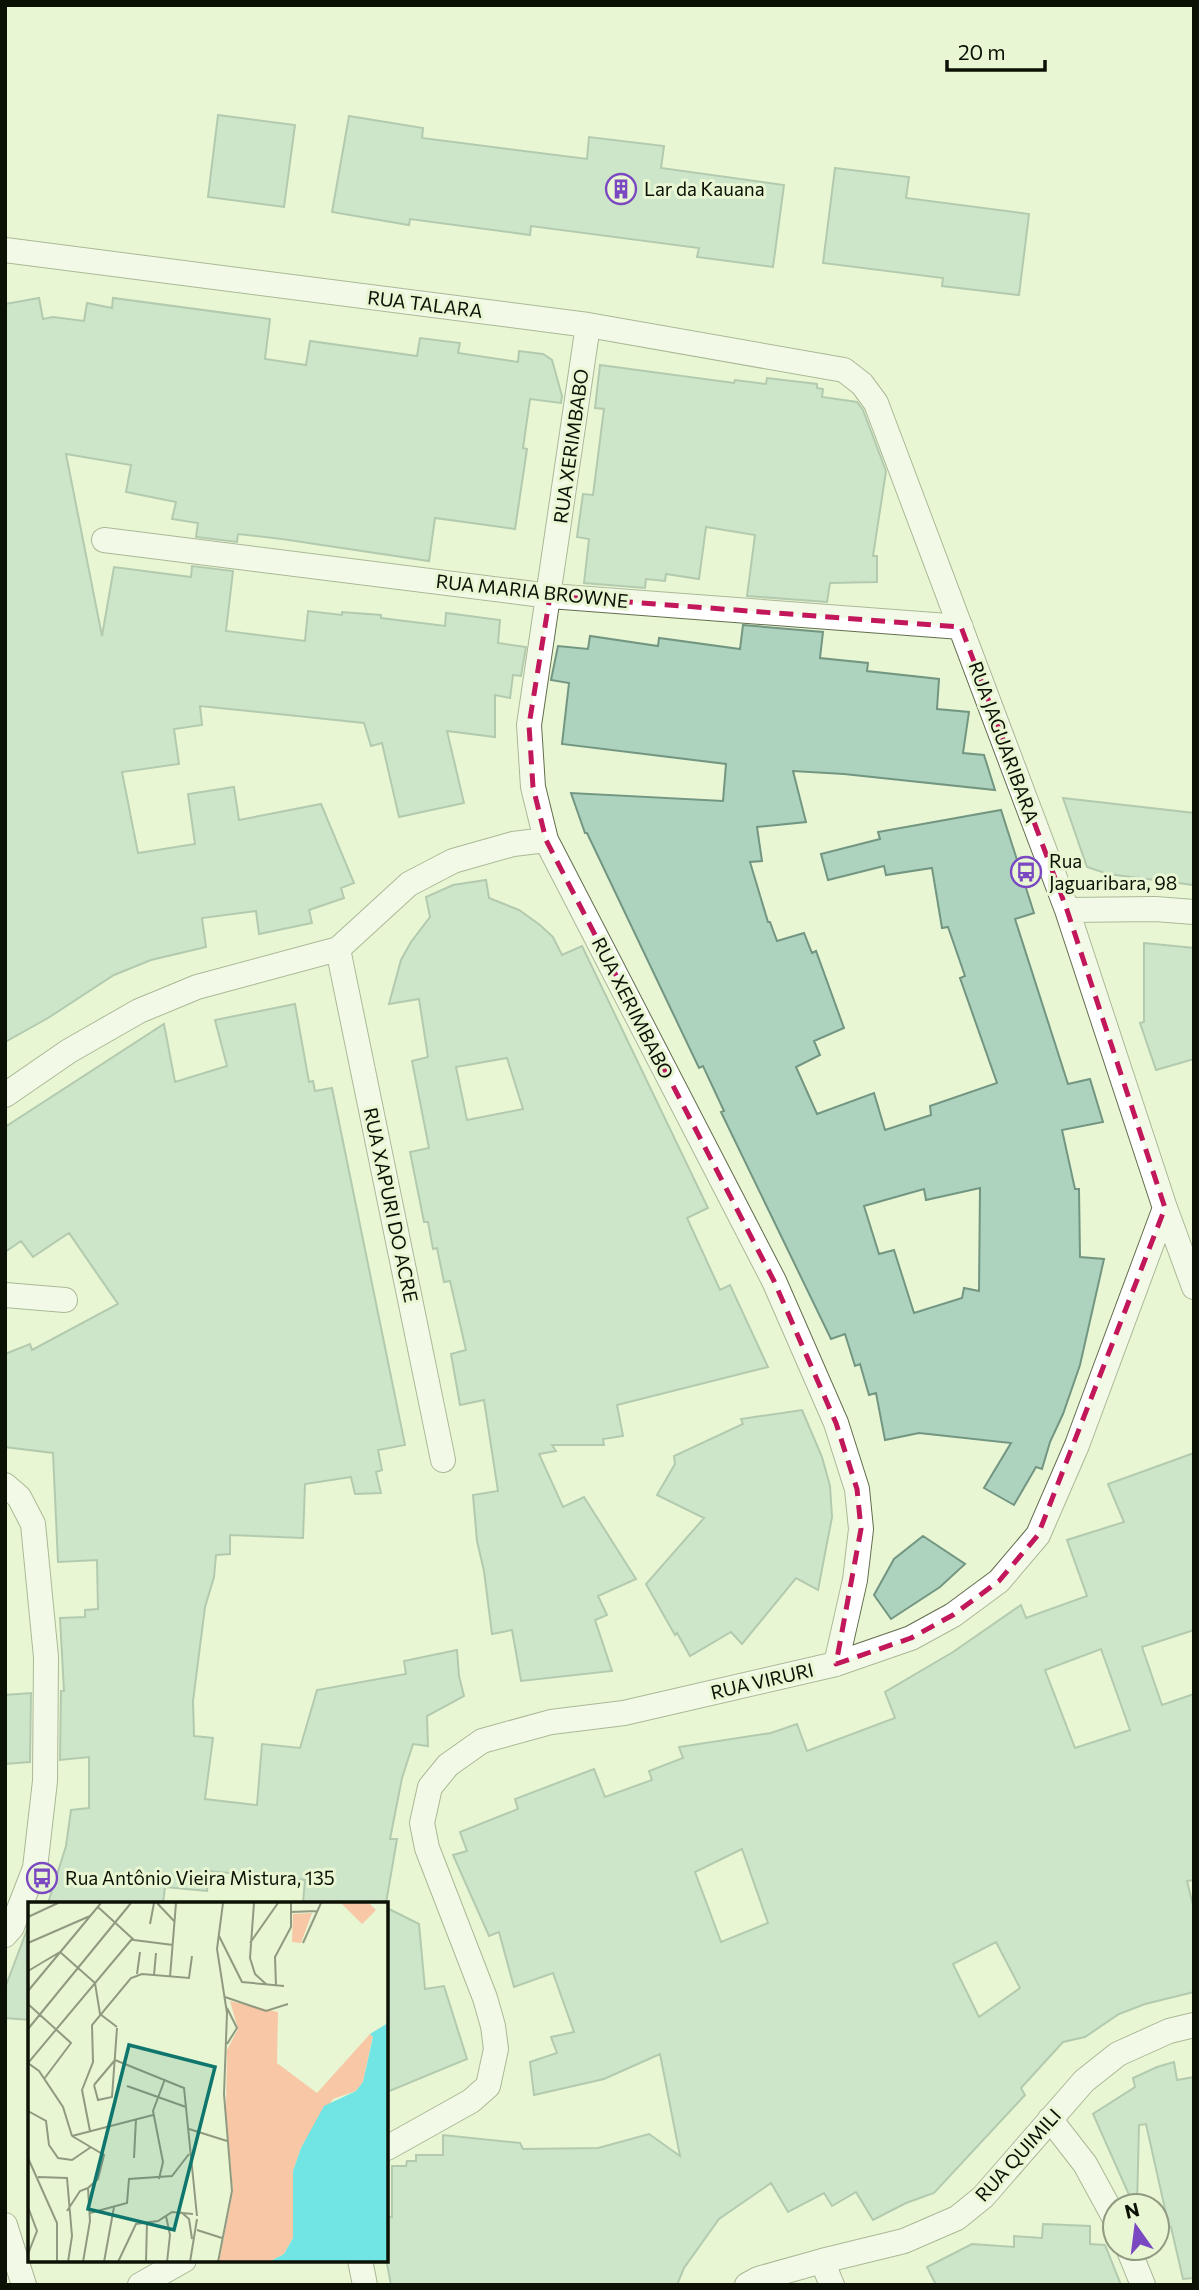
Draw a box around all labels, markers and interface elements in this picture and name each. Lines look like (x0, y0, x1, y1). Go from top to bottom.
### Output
scale bar (947, 28, 1045, 72)
text: 20 m (958, 39, 1006, 64)
building icon: Lar da Kauana (604, 172, 638, 206)
place label: Lar da Kauana (644, 177, 765, 200)
street label: RUA TALARA (366, 285, 484, 322)
street label: RUA XERIMBABO (548, 367, 593, 525)
street label: RUA MARIA BROWNE (435, 569, 629, 612)
street label: RUA JAGUARIBARA (965, 658, 1044, 826)
place label: Rua Jaguaribara, 98 (1049, 849, 1177, 894)
bus stop icon: Rua Jaguaribara, 98 (1009, 855, 1043, 889)
street label: RUA XERIMBABO (588, 933, 679, 1082)
street label: RUA XAPURI DO ACRE (360, 1105, 423, 1304)
street label: RUA VIRURI (708, 1657, 816, 1704)
bus stop icon: Rua Antônio Vieira Mistura, 135 (25, 1861, 59, 1895)
place label: Rua Antônio Vieira Mistura, 135 (65, 1866, 335, 1889)
inset map (28, 1902, 388, 2262)
street label: RUA QUIMILI (970, 2104, 1065, 2206)
north arrow (1101, 2192, 1171, 2262)
text: N (1122, 2197, 1141, 2223)

